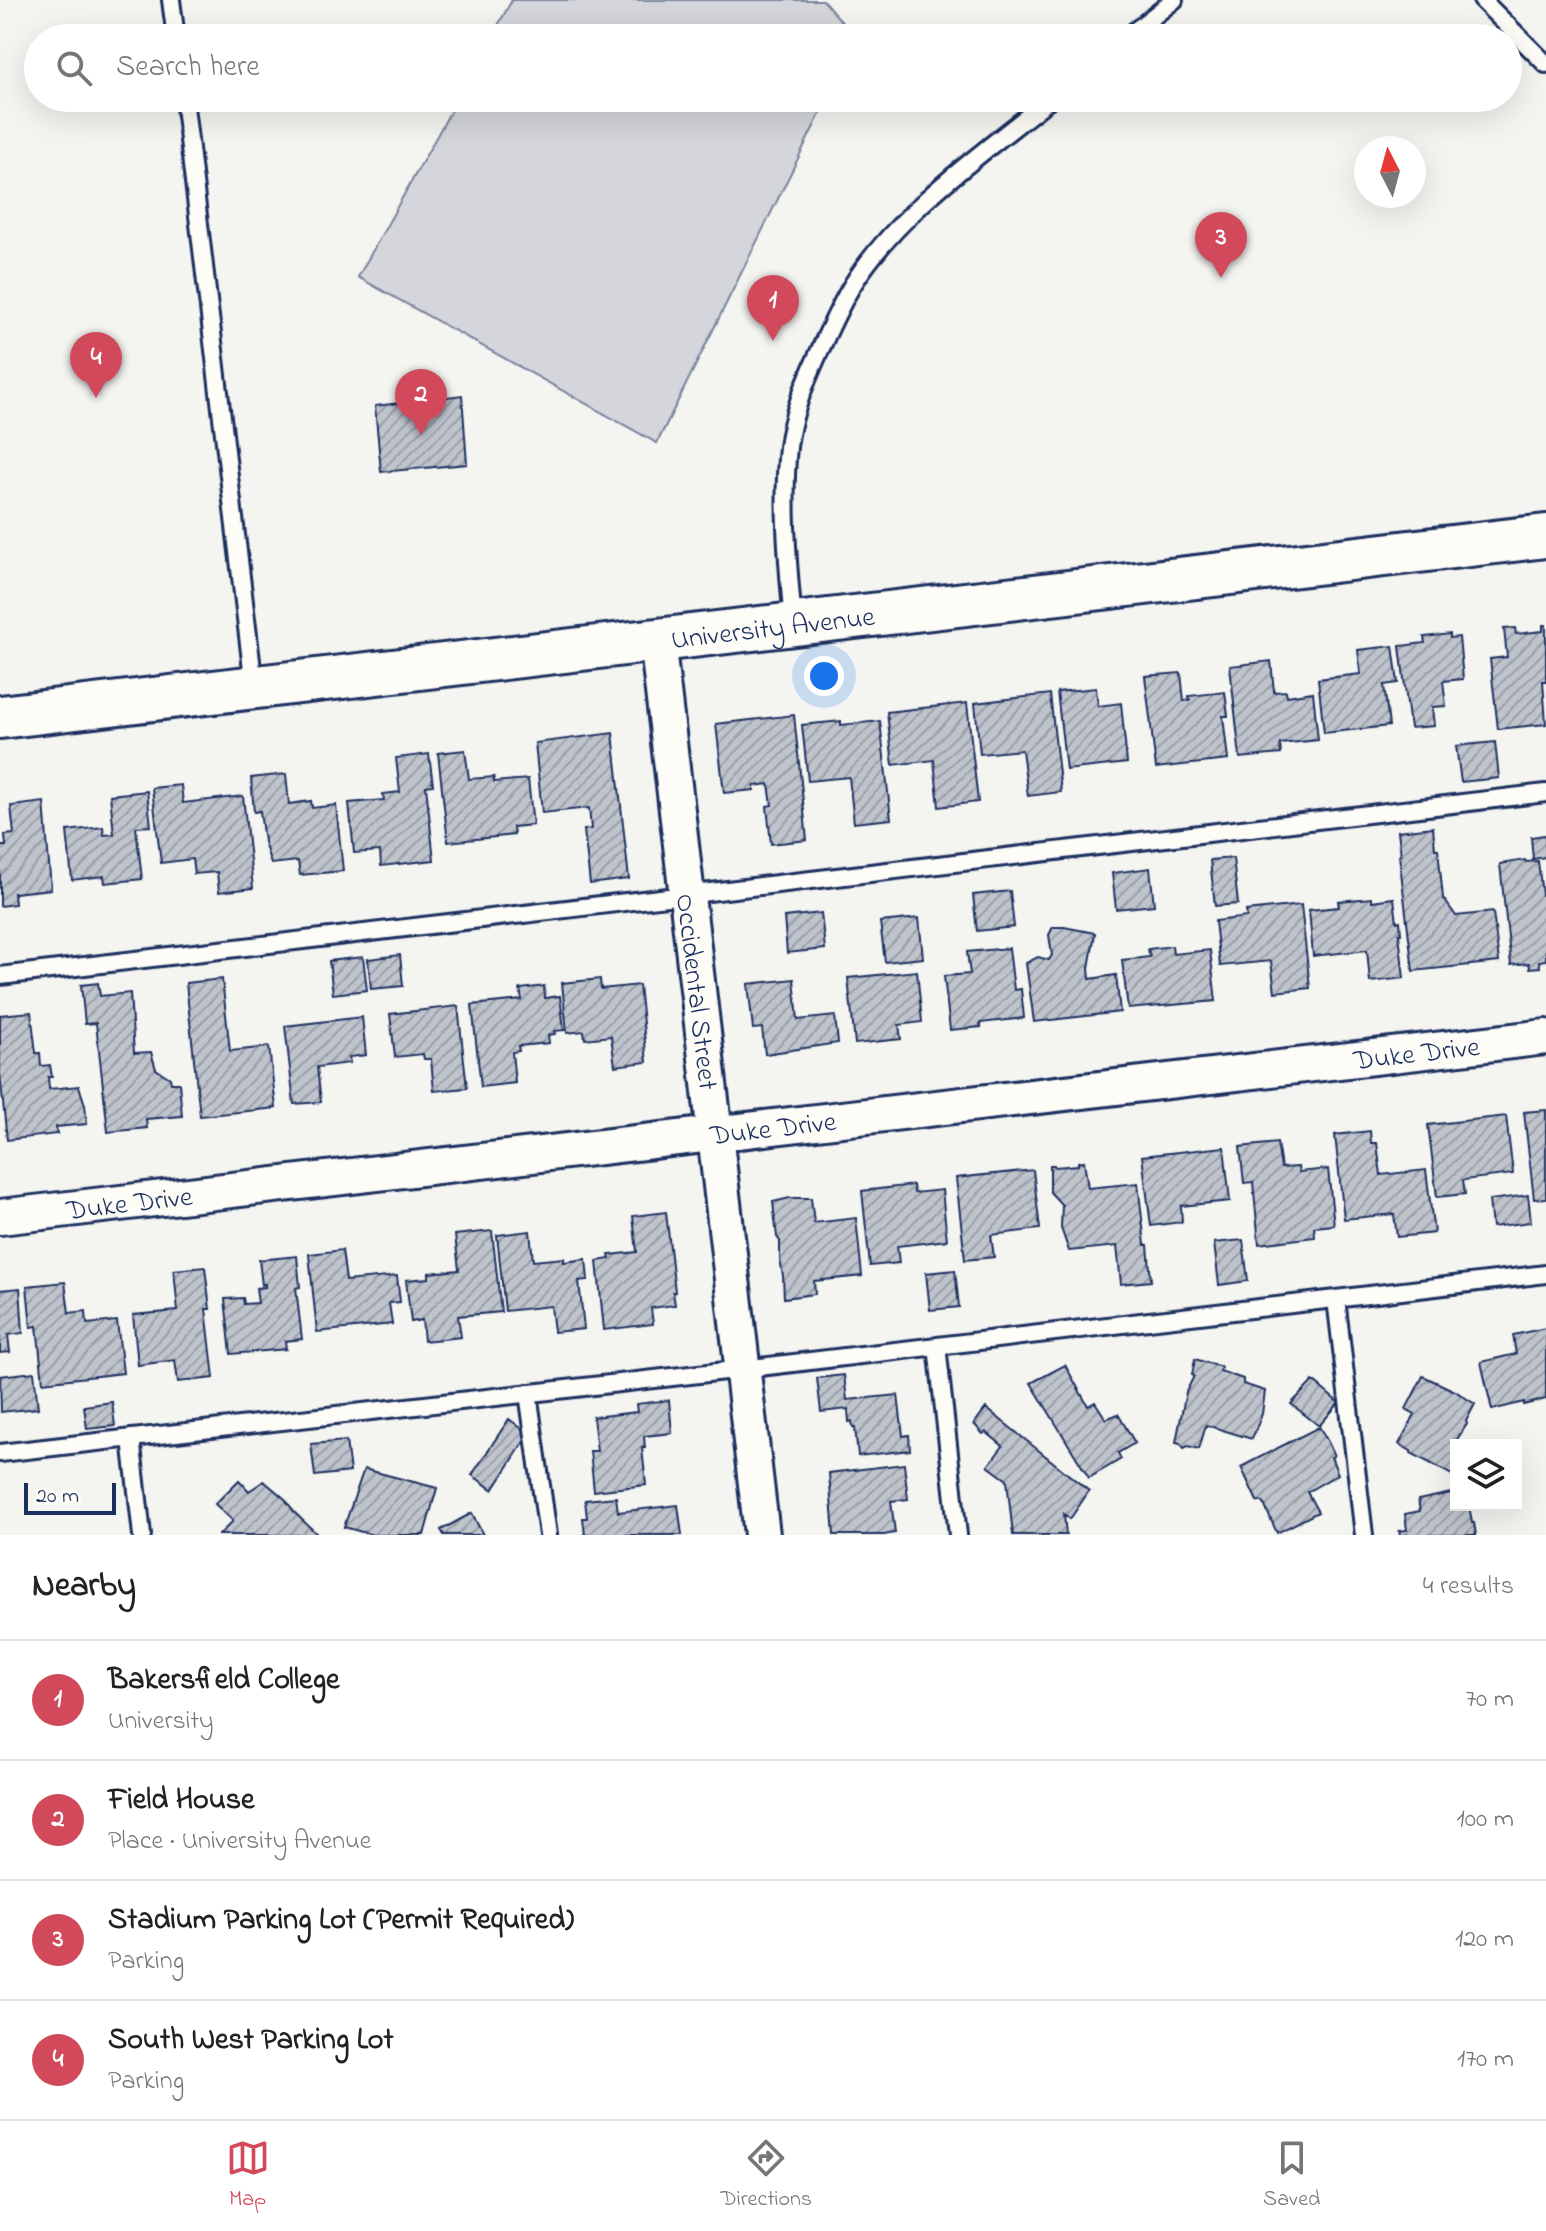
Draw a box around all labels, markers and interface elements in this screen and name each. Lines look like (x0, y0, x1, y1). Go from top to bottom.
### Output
search box (24, 24, 1522, 112)
icon: search (52, 46, 96, 90)
text: Search here (116, 46, 260, 90)
north arrow (1354, 136, 1426, 208)
pin: 3 (1195, 212, 1247, 278)
pin: 1 (747, 275, 799, 341)
pin: 4 (70, 332, 122, 398)
pin: 2 (395, 369, 447, 435)
street label: University Avenue (669, 598, 878, 662)
your location (804, 656, 844, 696)
street label: Occidental Street (663, 892, 727, 1092)
street label: Duke Drive (1350, 1028, 1483, 1083)
street label: Duke Drive (707, 1103, 839, 1158)
street label: Duke Drive (63, 1178, 195, 1233)
map controls (1450, 1439, 1522, 1511)
button: layers (1450, 1439, 1522, 1511)
scale bar (24, 1479, 116, 1515)
text: 20 m (36, 1481, 79, 1513)
text: Nearby (32, 1562, 136, 1612)
text: 4 results (1423, 1568, 1514, 1606)
text: Bakersfield College (108, 1659, 339, 1703)
text: 1 (54, 1681, 62, 1719)
text: 70 m (1465, 1681, 1514, 1719)
text: University (108, 1703, 214, 1741)
text: Field House (108, 1779, 255, 1823)
text: 2 (52, 1801, 64, 1839)
text: 100 m (1457, 1801, 1514, 1839)
text: Place · University Avenue (108, 1823, 371, 1861)
text: Stadium Parking Lot (Permit Required) (108, 1899, 574, 1943)
text: 3 (53, 1921, 63, 1959)
text: 120 m (1455, 1921, 1514, 1959)
text: Parking (108, 1943, 184, 1981)
text: South West Parking Lot (108, 2019, 393, 2063)
text: 4 (53, 2041, 63, 2079)
text: 170 m (1457, 2041, 1514, 2079)
text: Parking (108, 2063, 184, 2101)
tab: Map (226, 2136, 270, 2216)
tab: Directions (721, 2136, 812, 2216)
tab: Saved (1263, 2136, 1320, 2216)

